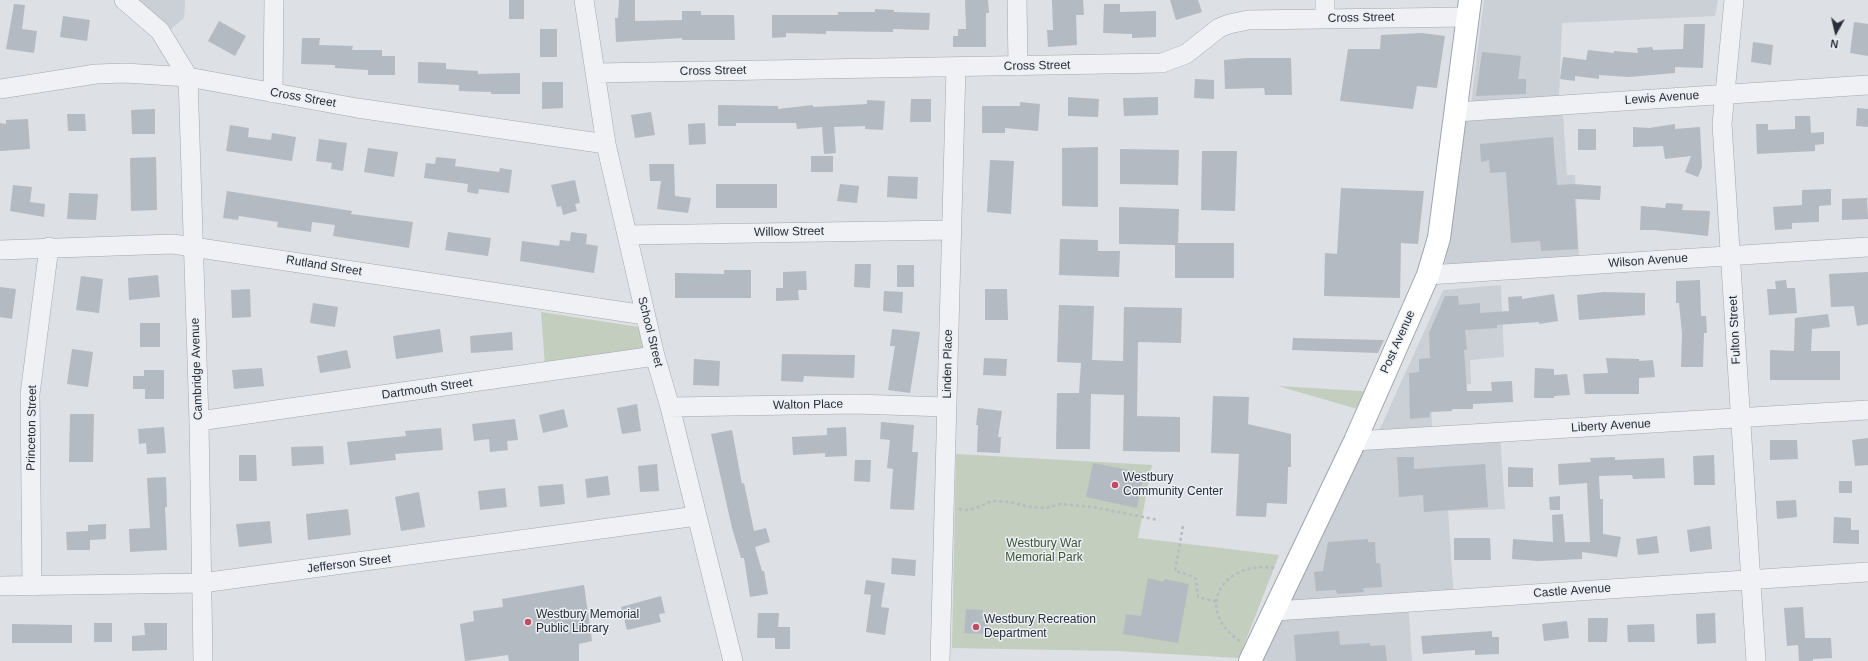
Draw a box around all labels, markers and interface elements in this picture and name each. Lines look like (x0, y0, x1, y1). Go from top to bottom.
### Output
street label: Cross Street (1328, 10, 1394, 26)
north arrow (1816, 12, 1856, 52)
text: N (1830, 37, 1839, 50)
street label: Cross Street (1004, 58, 1070, 74)
street label: Cross Street (680, 63, 746, 79)
street label: Cross Street (269, 85, 337, 111)
street label: Lewis Avenue (1624, 88, 1700, 108)
street label: Willow Street (754, 224, 824, 240)
street label: Wilson Avenue (1608, 251, 1688, 271)
street label: Rutland Street (285, 253, 363, 279)
street label: School Street (634, 295, 666, 369)
street label: Fulton Street (1726, 295, 1744, 365)
street label: Post Avenue (1378, 308, 1418, 376)
street label: Cambridge Avenue (188, 318, 206, 420)
street label: Linden Place (940, 329, 956, 399)
street label: Dartmouth Street (381, 376, 473, 402)
street label: Princeton Street (24, 385, 40, 471)
street label: Walton Place (773, 397, 843, 413)
street label: Liberty Avenue (1571, 417, 1651, 435)
place label: Westbury Community Center (1123, 471, 1223, 499)
marker: Westbury Community Center (1110, 480, 1120, 490)
park label: Westbury War Memorial Park (1005, 537, 1083, 565)
street label: Jefferson Street (306, 552, 392, 576)
street label: Castle Avenue (1533, 581, 1611, 601)
place label: Westbury Memorial Public Library (536, 608, 639, 636)
place label: Westbury Recreation Department (984, 613, 1096, 641)
marker: Westbury Memorial Public Library (523, 617, 533, 627)
marker: Westbury Recreation Department (971, 622, 981, 632)

